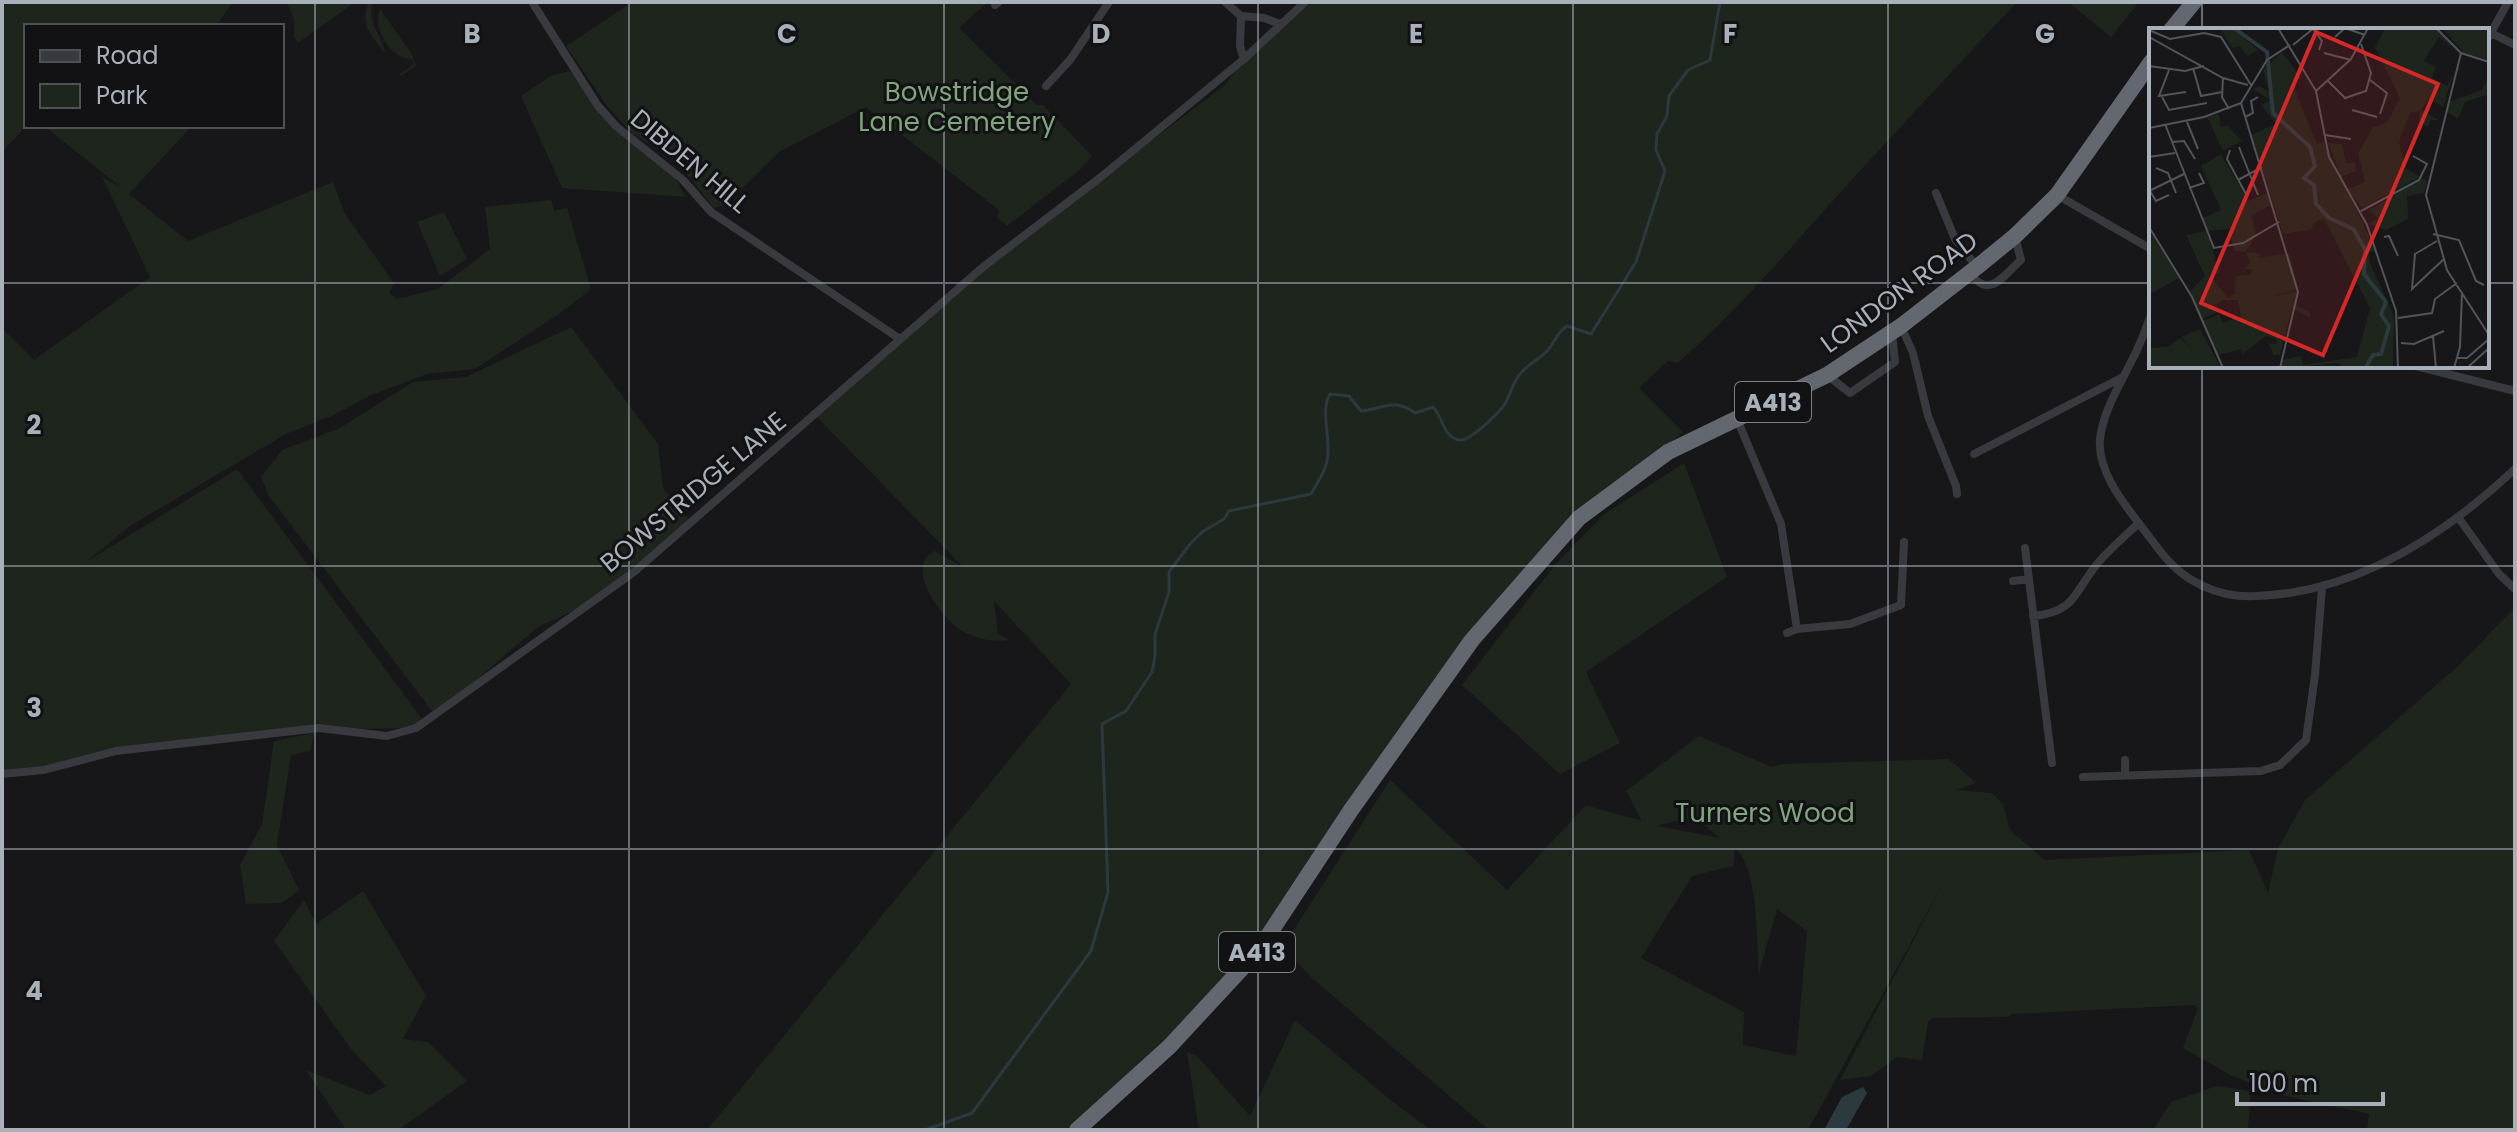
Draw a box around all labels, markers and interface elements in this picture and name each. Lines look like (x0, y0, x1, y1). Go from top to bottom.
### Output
text: B (463, 16, 481, 52)
text: C (777, 16, 797, 52)
text: D (1092, 16, 1111, 52)
text: E (1409, 16, 1423, 52)
text: F (1723, 16, 1737, 52)
text: G (2035, 16, 2055, 52)
legend (24, 24, 284, 128)
inset map (2149, 28, 2489, 368)
text: Road (96, 39, 158, 72)
park label: Bowstridge Lane Cemetery (858, 74, 1056, 140)
text: Park (96, 79, 148, 112)
street label: DIBDEN HILL (623, 101, 757, 221)
street label: LONDON ROAD (1813, 223, 1985, 361)
road number: A413 (1735, 382, 1811, 422)
street label: BOWSTRIDGE LANE (592, 403, 794, 581)
text: 2 (27, 407, 42, 443)
text: 3 (26, 690, 42, 726)
park label: Turners Wood (1675, 795, 1855, 831)
road number: A413 (1219, 932, 1295, 972)
text: 4 (25, 973, 43, 1009)
scale bar (2237, 1056, 2383, 1106)
text: 100 m (2249, 1067, 2318, 1100)

